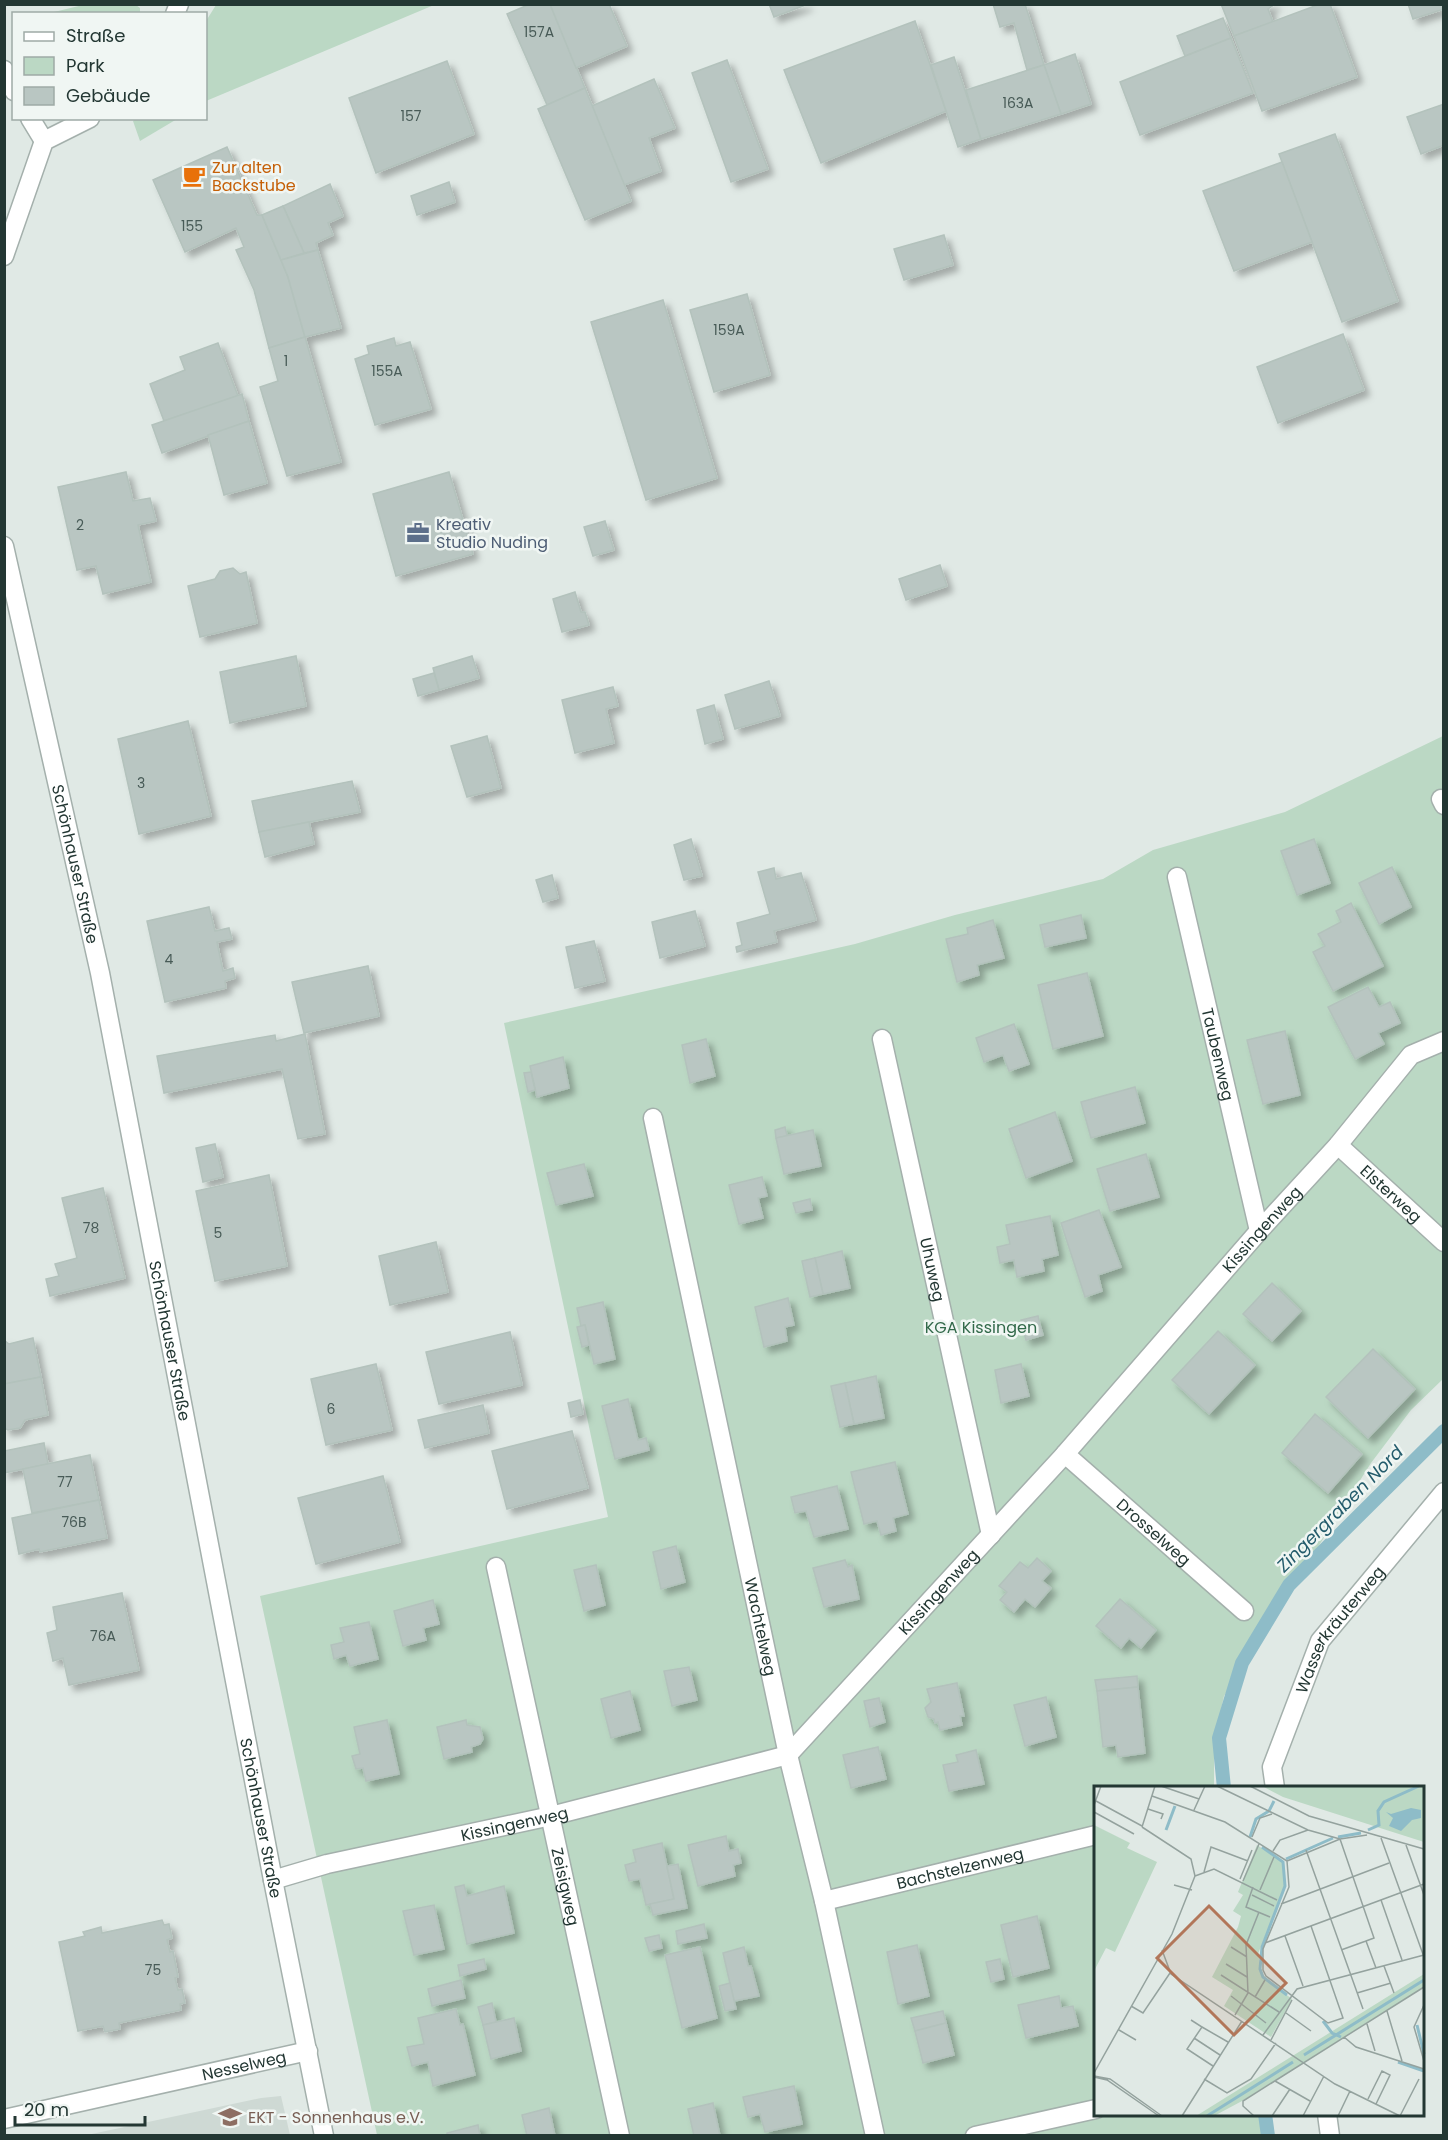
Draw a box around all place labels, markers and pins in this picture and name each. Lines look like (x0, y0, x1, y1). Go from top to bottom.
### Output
place label: Zur alten Backstube (212, 156, 296, 197)
cafe icon: Zur alten Backstube (181, 163, 207, 189)
place label: Kreativ Studio Nuding (436, 513, 548, 554)
office icon: Kreativ Studio Nuding (405, 520, 431, 546)
school or university icon: EKT - Sonnenhaus e.V. (217, 2104, 243, 2130)
place label: EKT - Sonnenhaus e.V. (248, 2106, 423, 2129)

